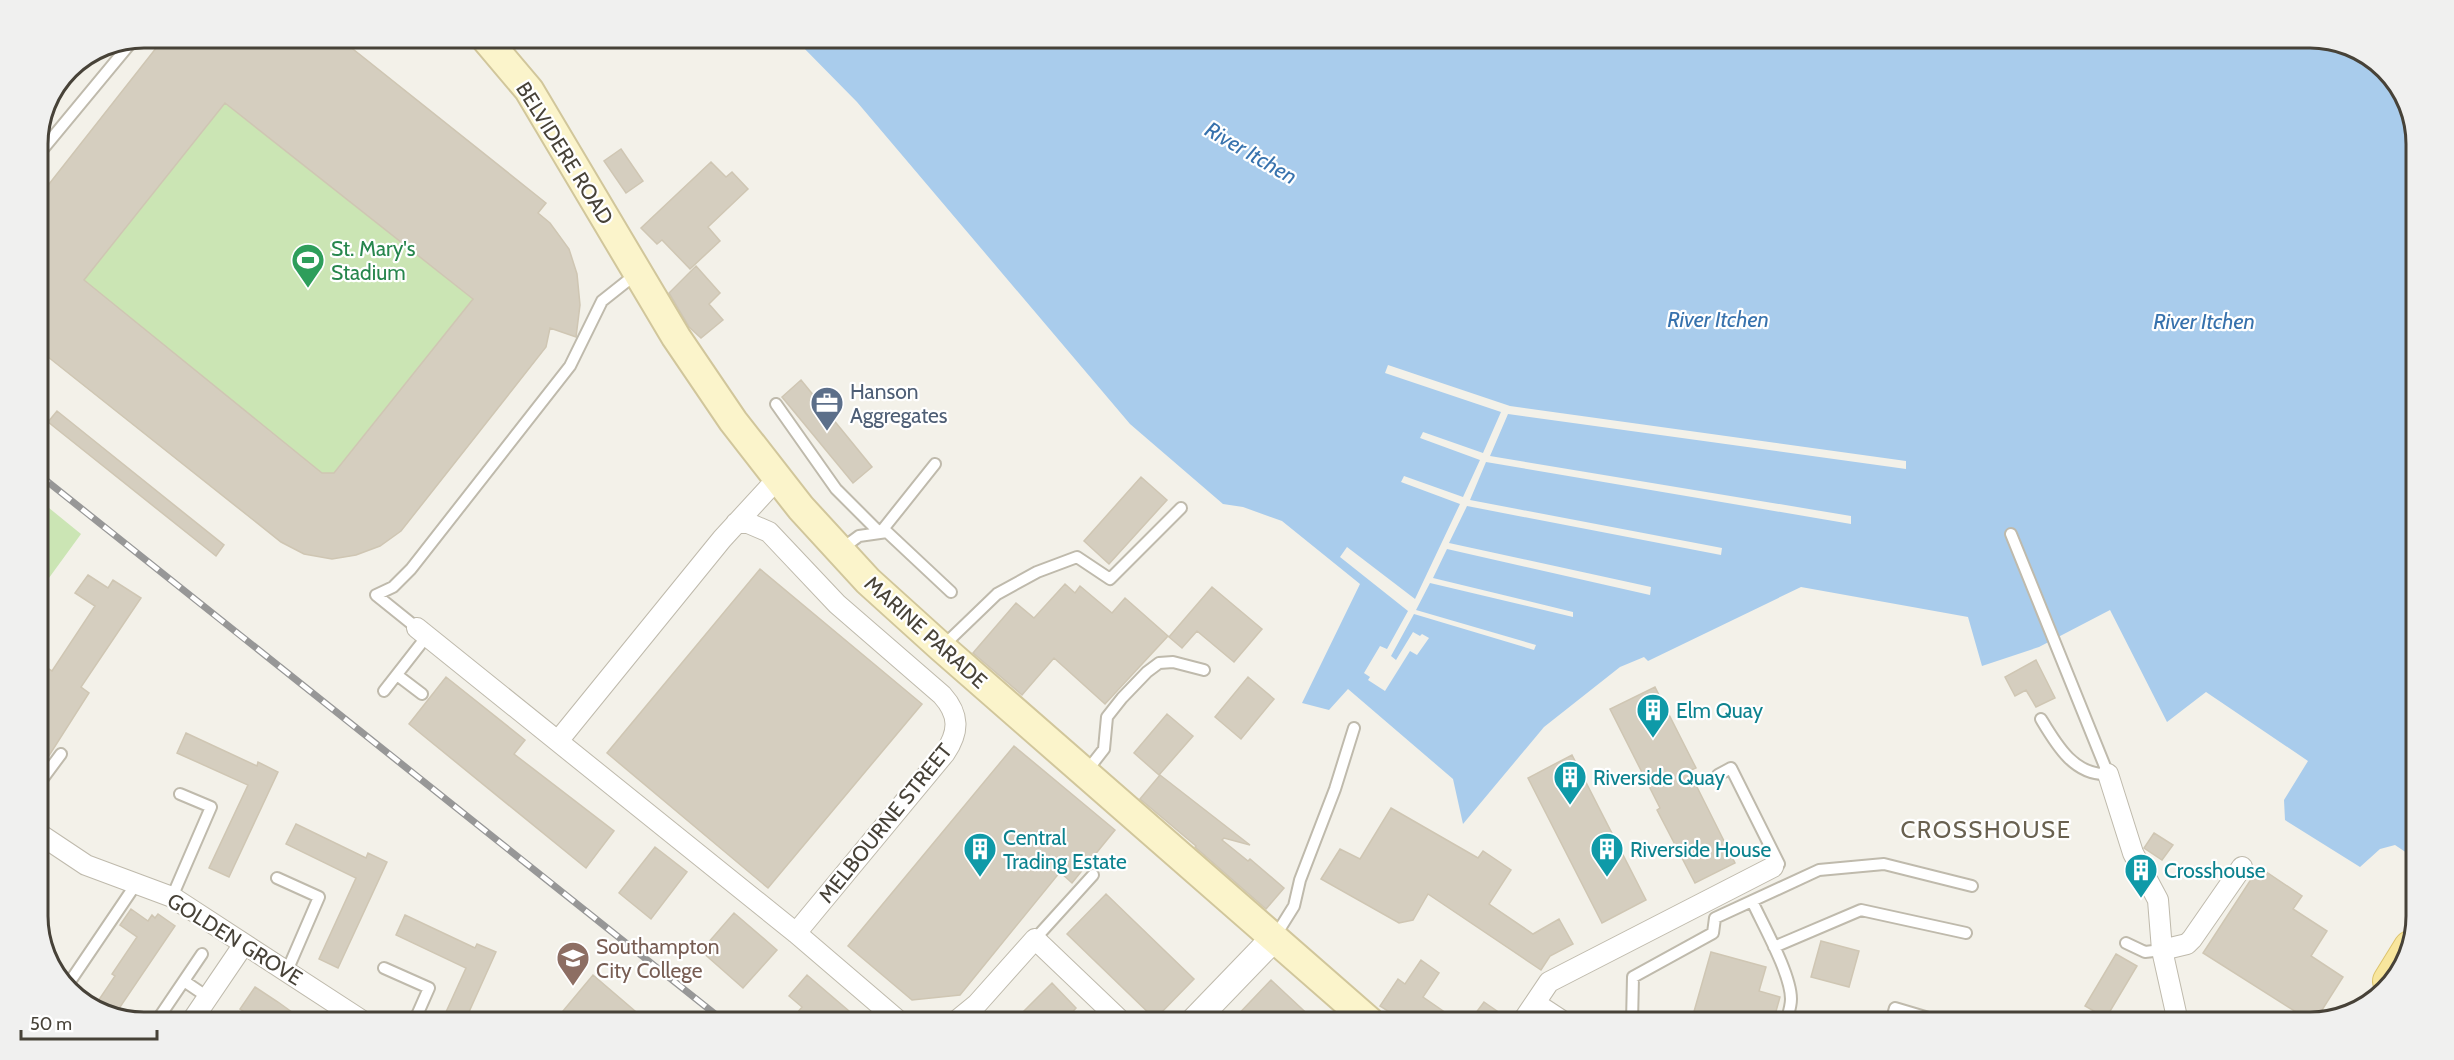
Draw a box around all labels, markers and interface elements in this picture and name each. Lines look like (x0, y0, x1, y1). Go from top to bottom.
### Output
street label: BELVIDERE ROAD (511, 77, 619, 229)
water label: River Itchen (1200, 116, 1302, 190)
place label: St. Mary's Stadium (331, 236, 416, 285)
sports icon: St. Mary's Stadium (290, 242, 326, 289)
water label: River Itchen (1667, 306, 1769, 333)
water label: River Itchen (2153, 308, 2255, 335)
place label: Hanson Aggregates (850, 379, 948, 428)
office icon: Hanson Aggregates (809, 385, 845, 432)
street label: MARINE PARADE (860, 571, 992, 693)
building icon: Elm Quay (1635, 692, 1671, 739)
place label: Elm Quay (1676, 698, 1763, 723)
street label: MELBOURNE STREET (813, 738, 957, 908)
building icon: Riverside Quay (1552, 759, 1588, 806)
place label: Riverside Quay (1593, 765, 1726, 790)
district label: CROSSHOUSE (1901, 815, 2071, 844)
place label: Central Trading Estate (1003, 825, 1127, 874)
building icon: Central Trading Estate (962, 831, 998, 878)
building icon: Riverside House (1589, 831, 1625, 878)
place label: Riverside House (1630, 837, 1772, 862)
building icon: Crosshouse (2123, 852, 2159, 899)
place label: Crosshouse (2164, 858, 2266, 883)
street label: GOLDEN GROVE (163, 888, 307, 990)
place label: Southampton City College (596, 934, 720, 983)
school or university icon: Southampton City College (555, 940, 591, 987)
scale bar (21, 1003, 158, 1041)
text: 50 m (30, 1013, 72, 1035)

